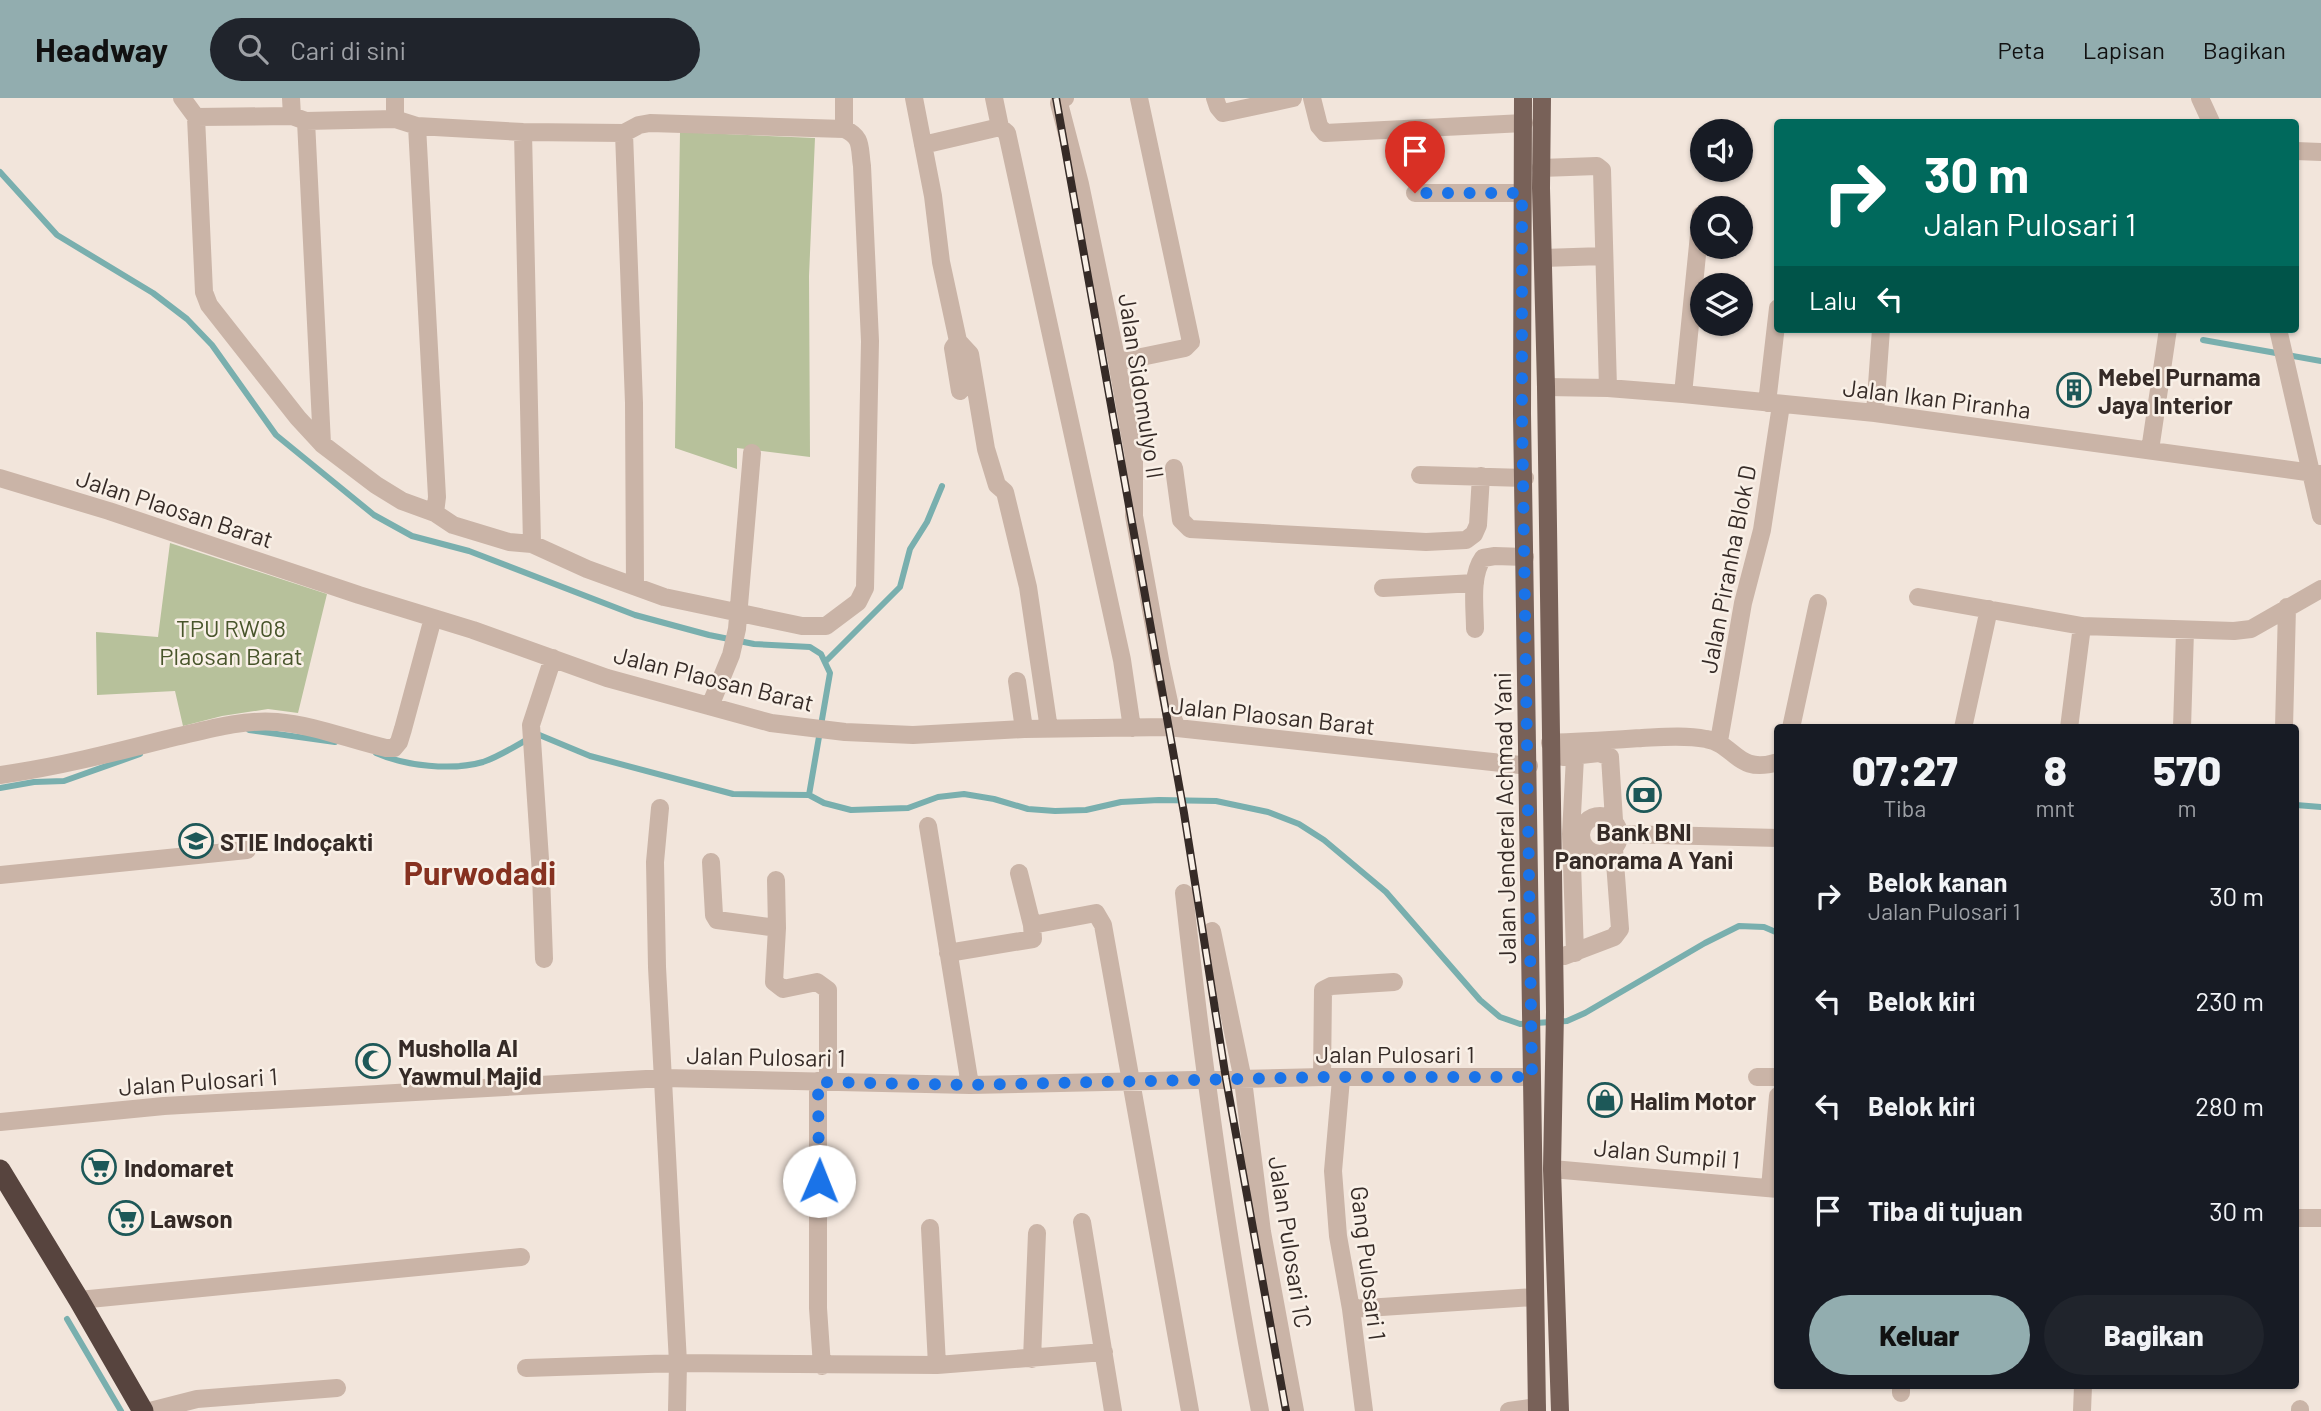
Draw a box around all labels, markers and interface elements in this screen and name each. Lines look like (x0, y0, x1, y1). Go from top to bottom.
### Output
search box (210, 18, 700, 81)
text: Headway (35, 29, 168, 69)
icon: search (234, 30, 272, 68)
text: Cari di sini (290, 34, 406, 65)
text: Peta (1997, 35, 2045, 64)
text: Lapisan (2083, 35, 2165, 64)
text: Bagikan (2203, 35, 2286, 64)
map controls (1690, 119, 1753, 336)
button: sound (1690, 119, 1753, 182)
pin (1385, 121, 1445, 193)
icon: arrive (1396, 132, 1434, 170)
text: 30 m (1924, 144, 2029, 203)
icon: right (1809, 147, 1900, 238)
button: search (1690, 196, 1753, 259)
text: Jalan Pulosari 1 (1924, 204, 2136, 242)
button: layers (1690, 273, 1753, 336)
icon: left (1871, 280, 1909, 318)
text: Lalu (1809, 284, 1857, 315)
street label: Jalan Sidomulyo II (1113, 291, 1171, 481)
place label: Mebel Purnama Jaya Interior (2098, 362, 2261, 419)
building icon: Mebel Purnama Jaya Interior (2055, 371, 2093, 409)
street label: Jalan Ikan Piranha (1841, 372, 2033, 424)
street label: Jalan Plaosan Barat (73, 463, 277, 553)
street label: Jalan Piranha Blok D (1693, 463, 1761, 675)
park label: TPU RW08 Plaosan Barat (159, 613, 303, 670)
street label: Jalan Plaosan Barat (611, 639, 817, 717)
street label: Jalan Jenderal Achmad Yani (1487, 672, 1521, 964)
street label: Jalan Plaosan Barat (1170, 690, 1376, 740)
text: 07:27 (1852, 744, 1958, 794)
text: 8 (2044, 744, 2067, 794)
text: 570 (2153, 744, 2221, 794)
bank icon: Bank BNI Panorama A Yani (1625, 776, 1663, 814)
text: Tiba (1883, 794, 1926, 822)
text: mnt (2035, 794, 2075, 822)
text: m (2178, 794, 2197, 822)
place label: Bank BNI Panorama A Yani (1555, 817, 1733, 874)
school or university icon: STIE Indoçakti (177, 822, 215, 860)
place label: STIE Indoçakti (220, 827, 373, 856)
district label: Purwodadi (404, 853, 556, 891)
text: Belok kanan (1868, 866, 2007, 897)
icon: right (1809, 877, 1847, 915)
text: 30 m (2209, 880, 2264, 911)
text: Jalan Pulosari 1 (1868, 897, 2021, 925)
icon: left (1809, 982, 1847, 1020)
text: Belok kiri (1868, 985, 1975, 1016)
text: 230 m (2195, 985, 2264, 1016)
place label: Musholla Al Yawmul Majid (398, 1033, 542, 1090)
street label: Jalan Pulosari 1 (1315, 1039, 1475, 1068)
street label: Jalan Pulosari 1 (686, 1040, 846, 1072)
mosque icon: Musholla Al Yawmul Majid (354, 1042, 392, 1080)
street label: Jalan Pulosari 1 (118, 1061, 278, 1101)
shop icon: Halim Motor (1586, 1081, 1624, 1119)
place label: Halim Motor (1630, 1086, 1756, 1115)
icon: left (1809, 1087, 1847, 1125)
text: Belok kiri (1868, 1090, 1975, 1121)
text: 280 m (2195, 1090, 2264, 1121)
street label: Jalan Sumpil 1 (1593, 1132, 1741, 1174)
position arrow (782, 1144, 856, 1218)
supermarket icon: Indomaret (80, 1148, 118, 1186)
place label: Indomaret (124, 1153, 234, 1182)
street label: Jalan Pulosari 1C (1263, 1154, 1319, 1330)
street label: Gang Pulosari 1 (1345, 1184, 1393, 1342)
icon: arrive (1809, 1192, 1847, 1230)
text: Tiba di tujuan (1868, 1195, 2023, 1226)
text: 30 m (2209, 1195, 2264, 1226)
supermarket icon: Lawson (107, 1199, 145, 1237)
place label: Lawson (150, 1204, 233, 1233)
button: Keluar (1809, 1295, 2030, 1375)
button: Bagikan (2044, 1295, 2264, 1375)

